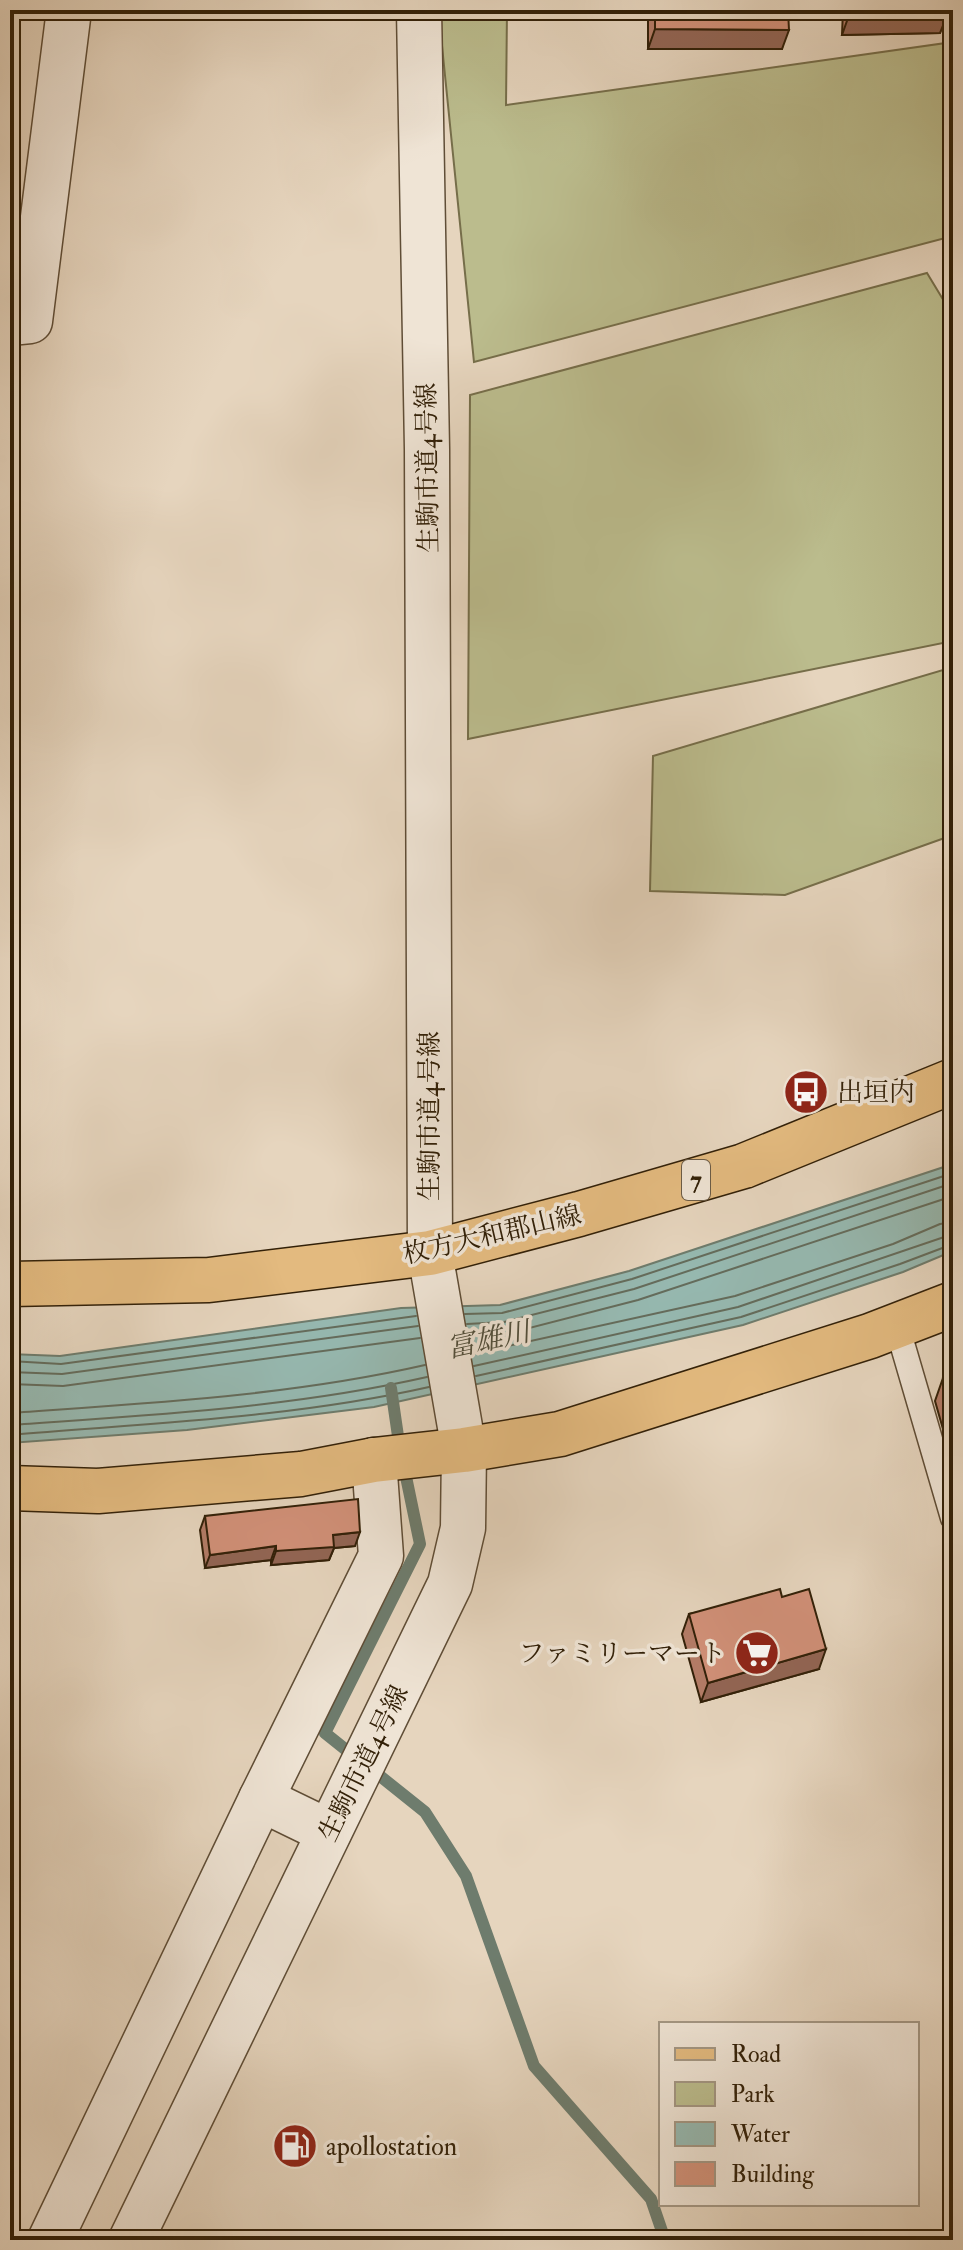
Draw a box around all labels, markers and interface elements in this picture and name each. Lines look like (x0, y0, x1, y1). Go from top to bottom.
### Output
street label: 生駒市道4号線 (411, 383, 445, 553)
street label: 生駒市道4号線 (414, 1031, 446, 1201)
bus stop icon: 出垣内 (782, 1068, 830, 1116)
place label: 出垣内 (837, 1077, 915, 1109)
road number: 7 (682, 1160, 710, 1200)
street label: 枚方大和郡山線 (400, 1199, 584, 1271)
water label: 富雄川 (444, 1314, 536, 1366)
supermarket icon: ファミリーマート (733, 1629, 781, 1677)
place label: ファミリーマート (519, 1638, 726, 1670)
street label: 生駒市道4号線 (312, 1680, 416, 1847)
legend (659, 2022, 919, 2206)
text: Road (731, 2039, 781, 2070)
text: Park (731, 2079, 775, 2110)
text: Water (730, 2119, 790, 2150)
fuel station icon: apollostation (271, 2122, 319, 2170)
place label: apollostation (326, 2131, 457, 2164)
text: Building (731, 2159, 815, 2190)

